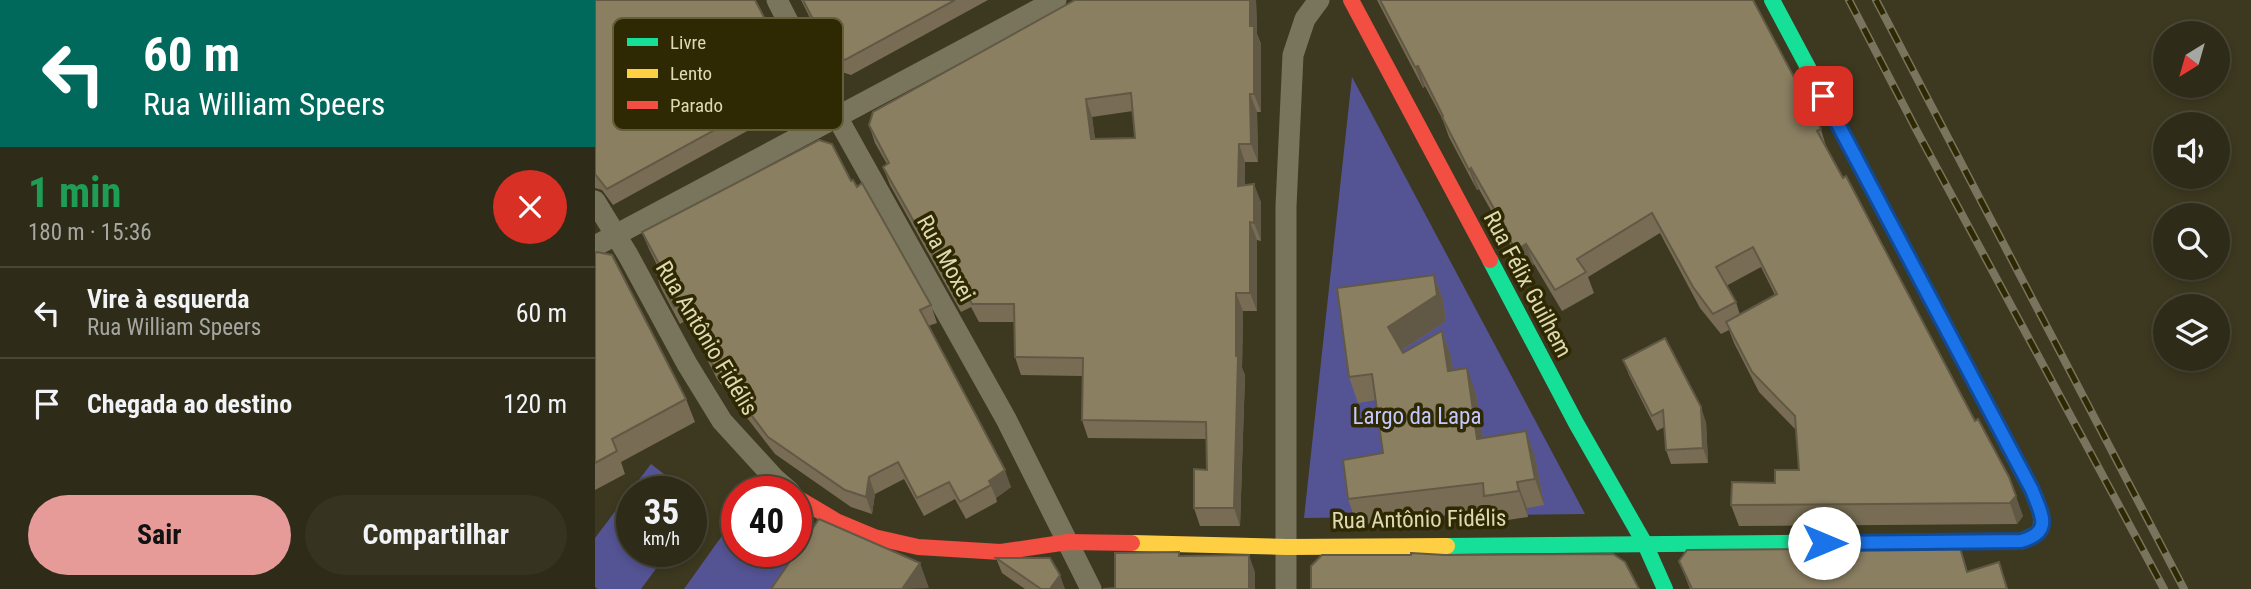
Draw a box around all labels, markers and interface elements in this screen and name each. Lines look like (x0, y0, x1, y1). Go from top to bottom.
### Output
legend (613, 18, 843, 130)
north arrow (2153, 21, 2229, 98)
map controls (2153, 21, 2230, 371)
text: 60 m (143, 26, 240, 83)
icon: left (28, 28, 119, 119)
text: Livre (670, 31, 706, 54)
text: Lento (670, 62, 712, 85)
pin (1793, 66, 1853, 126)
icon: arrive (1804, 77, 1842, 115)
text: Rua William Speers (143, 85, 385, 123)
text: Parado (670, 94, 723, 117)
button: sound (2153, 112, 2230, 189)
text: 1 min (28, 168, 121, 217)
button: close (493, 170, 567, 244)
button: search (2153, 203, 2230, 280)
street label: Rua Félix Guilhem (1478, 207, 1577, 362)
street label: Rua Moxei (911, 210, 980, 306)
text: 180 m · 15:36 (28, 219, 152, 246)
street label: Rua Antônio Fidélis (650, 256, 763, 420)
text: Vire à esquerda (87, 284, 250, 314)
icon: left (28, 294, 66, 332)
button: layers (2153, 294, 2230, 371)
text: 60 m (516, 298, 567, 328)
text: Rua William Speers (87, 314, 261, 341)
icon: arrive (28, 385, 66, 423)
text: Chegada ao destino (87, 389, 292, 419)
text: 120 m (503, 389, 567, 419)
park label: Largo da Lapa (1353, 403, 1481, 430)
speed limit sign: 40 (721, 476, 812, 567)
text: 35 (644, 492, 679, 533)
button: Sair (28, 495, 291, 575)
button: Compartilhar (305, 495, 567, 575)
street label: Rua Antônio Fidélis (1331, 504, 1507, 535)
position arrow (1787, 506, 1861, 580)
text: km/h (643, 528, 680, 549)

